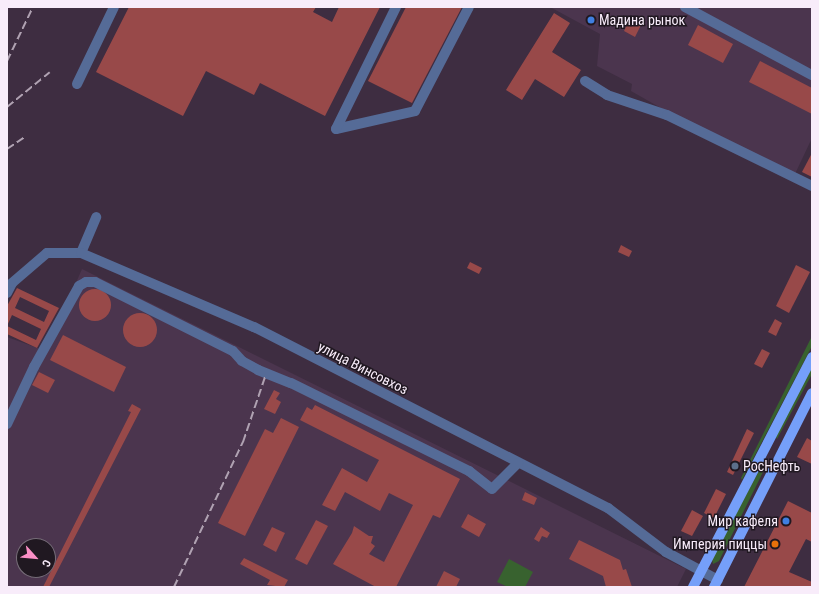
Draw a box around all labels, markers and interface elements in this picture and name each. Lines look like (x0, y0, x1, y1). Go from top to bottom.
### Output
place label: Мадина рынок (599, 12, 685, 28)
marker: Мадина рынок (586, 15, 596, 25)
street label: улица Винсовхоз (315, 338, 411, 398)
place label: РосНефть (743, 458, 800, 474)
marker: РосНефть (730, 461, 740, 471)
place label: Мир кафеля (707, 513, 778, 529)
marker: Мир кафеля (781, 516, 791, 526)
place label: Империя пиццы (673, 536, 767, 552)
north arrow (16, 538, 56, 578)
marker: Империя пиццы (770, 539, 780, 549)
text: С (39, 557, 53, 569)

